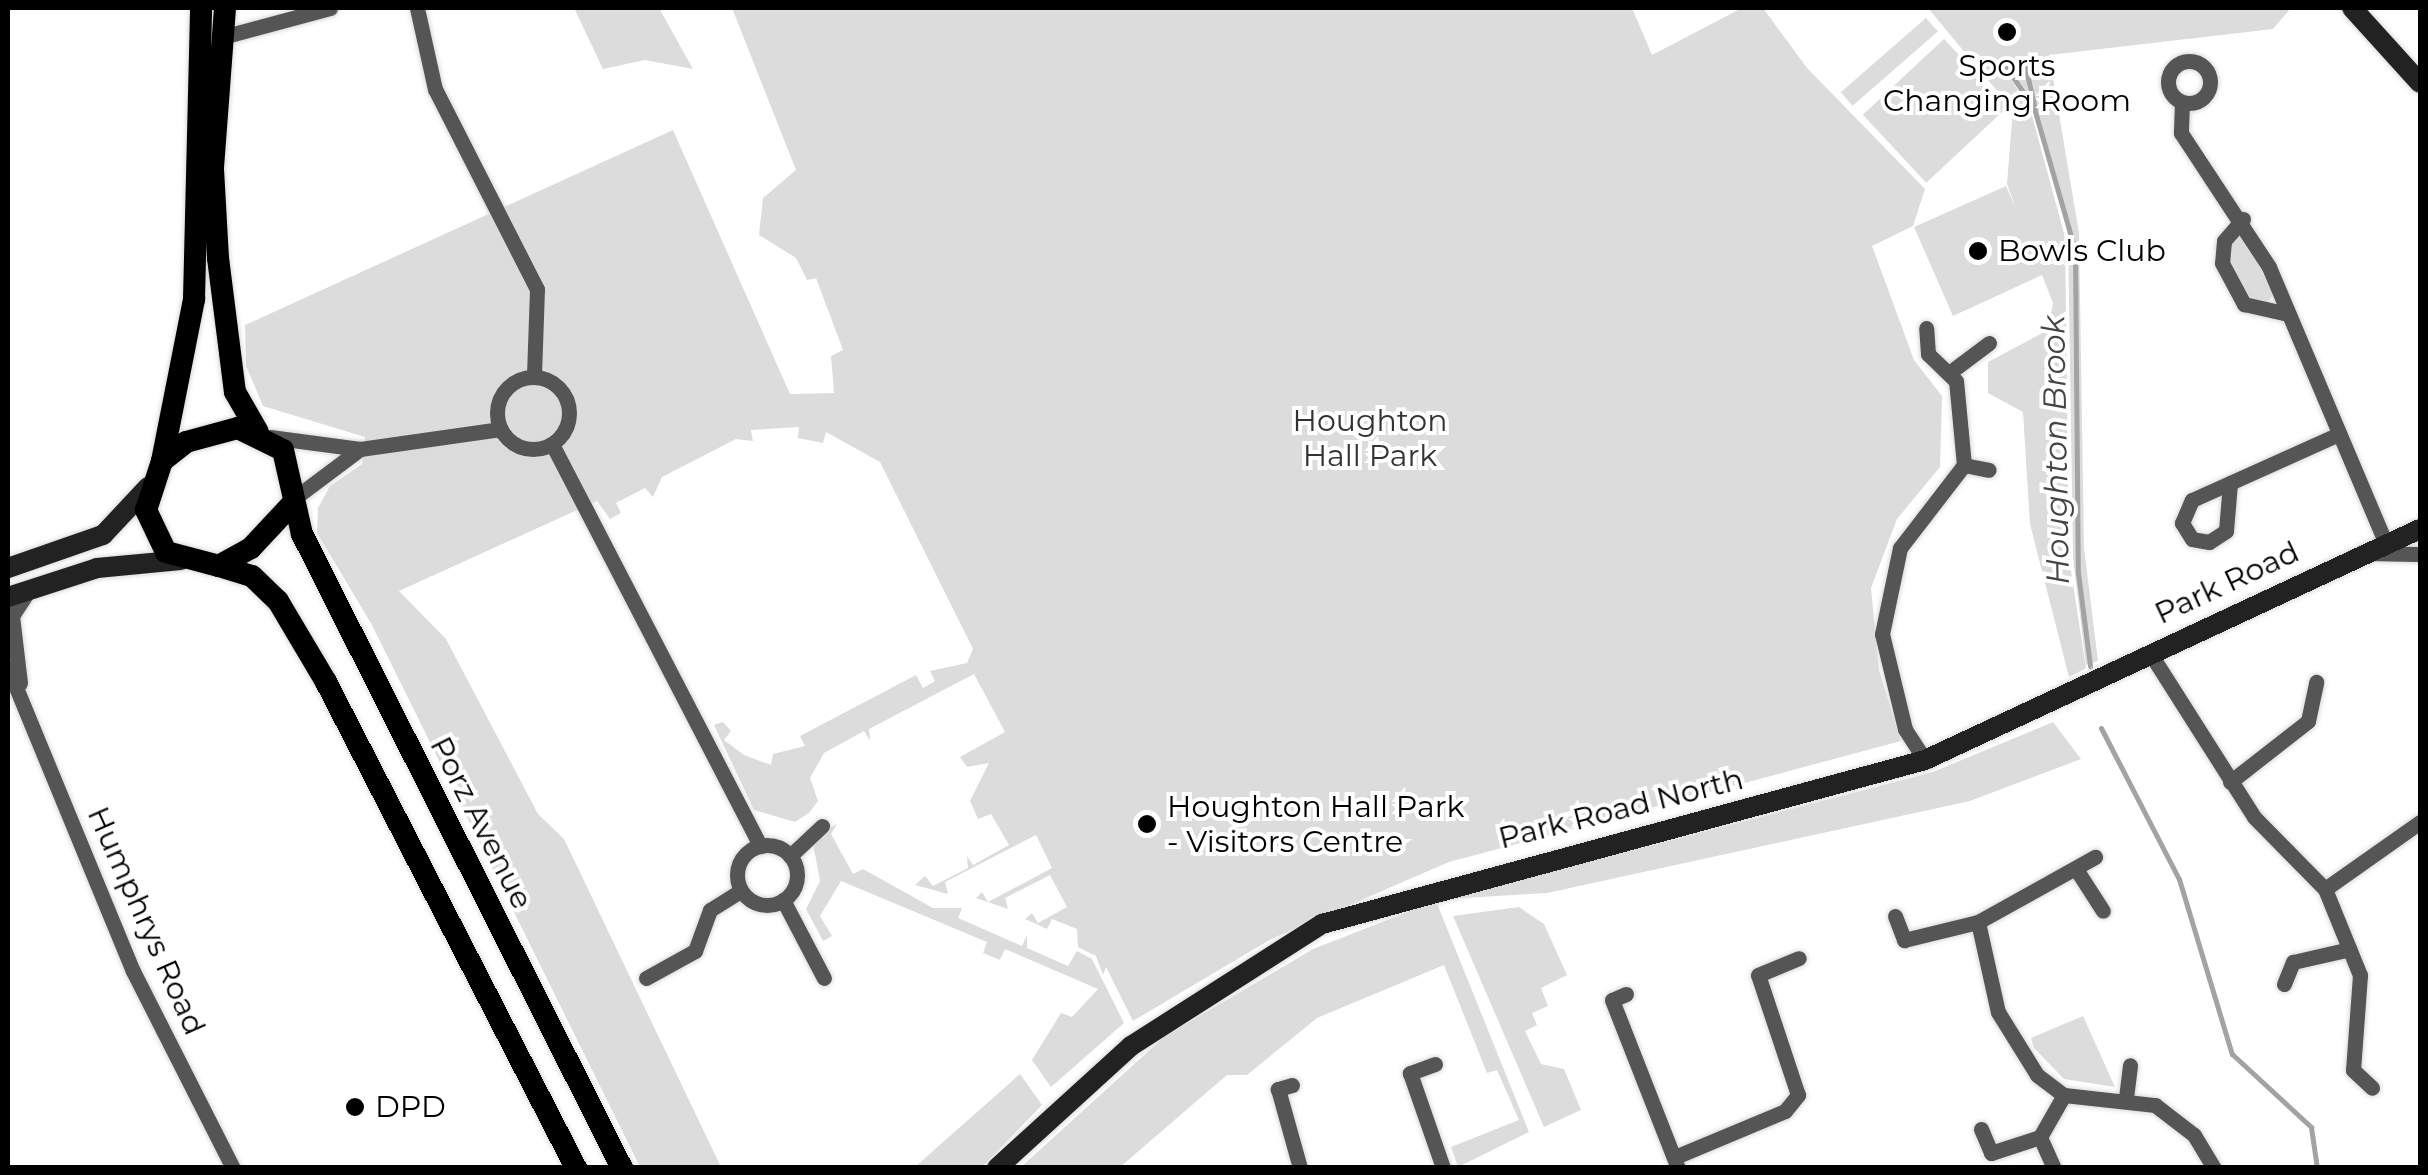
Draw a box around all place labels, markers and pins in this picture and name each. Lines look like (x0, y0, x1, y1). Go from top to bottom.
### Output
marker: Sports Changing Room (1996, 21, 2018, 43)
place label: Sports Changing Room (1883, 48, 2131, 118)
place label: Bowls Club (1998, 233, 2166, 269)
marker: Bowls Club (1967, 240, 1989, 262)
place label: Houghton Hall Park - Visitors Centre (1167, 789, 1464, 860)
marker: Houghton Hall Park - Visitors Centre (1136, 813, 1158, 835)
place label: DPD (375, 1089, 446, 1125)
marker: DPD (344, 1096, 366, 1118)

